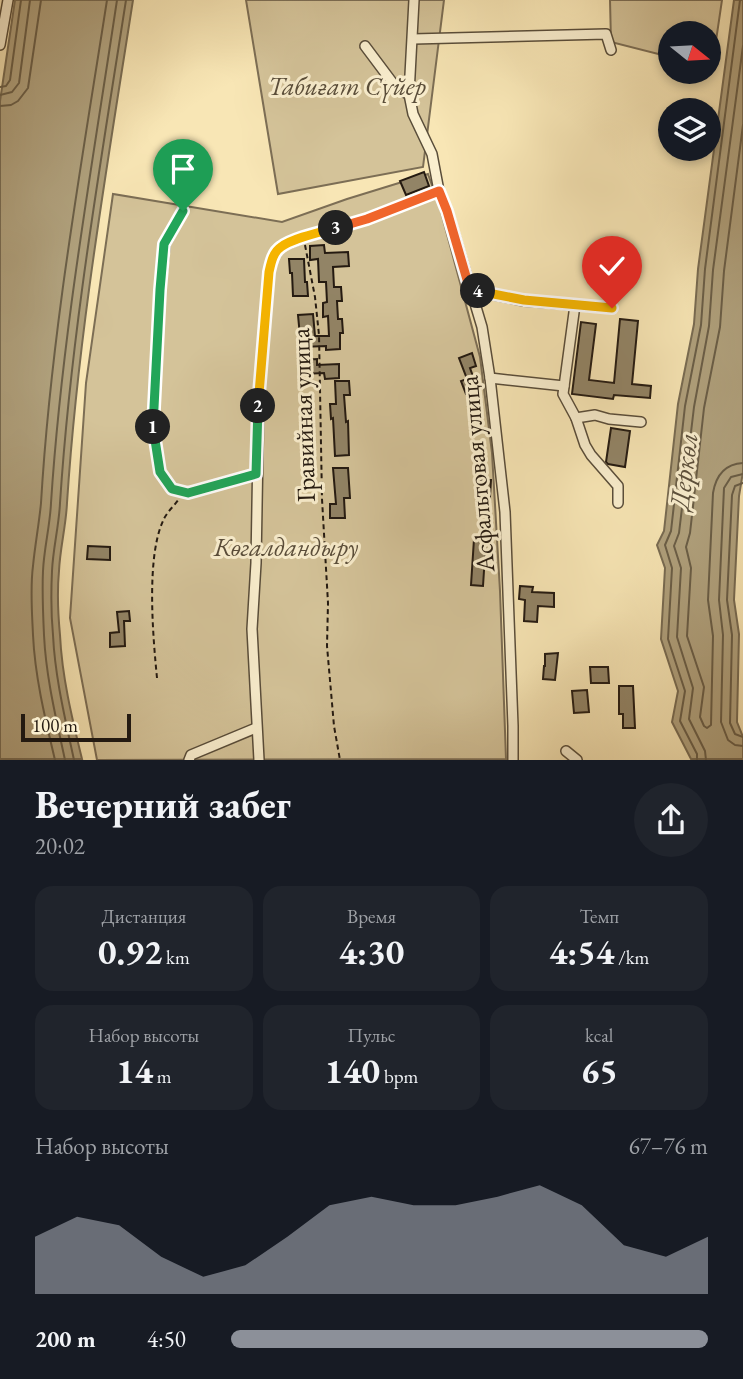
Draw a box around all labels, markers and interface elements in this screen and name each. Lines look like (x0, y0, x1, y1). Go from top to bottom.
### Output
north arrow (658, 21, 721, 84)
map controls (658, 21, 721, 161)
park label: Табиғат Сүйер (268, 69, 427, 103)
button: layers (658, 98, 721, 161)
pin (153, 139, 213, 211)
icon: arrive (164, 150, 202, 188)
pin: 3 (318, 210, 354, 246)
text: 3 (330, 215, 341, 240)
pin (582, 236, 642, 308)
icon: check (593, 247, 631, 285)
pin: 4 (461, 274, 496, 308)
text: 4 (472, 278, 483, 303)
street label: Гравийная улица (283, 327, 323, 503)
street label: Асфальтовая улица (451, 374, 503, 575)
pin: 2 (240, 388, 276, 424)
text: 2 (252, 393, 263, 418)
pin: 1 (136, 410, 170, 444)
text: 1 (147, 414, 158, 439)
water label: Деркөл (660, 431, 706, 513)
park label: Көгалдандыру (213, 530, 359, 564)
scale bar (21, 710, 131, 742)
text: 100 m (32, 713, 78, 738)
text: Вечерний забег (35, 780, 291, 829)
button: share (634, 783, 708, 857)
text: 20:02 (35, 831, 85, 861)
text: Дистанция (101, 904, 186, 929)
text: Время (347, 904, 396, 929)
text: Темп (579, 904, 619, 929)
text: 0.92 (98, 929, 162, 974)
text: 4:30 (339, 929, 404, 974)
text: 4:54 (549, 929, 614, 974)
text: km (162, 945, 190, 970)
text: /km (614, 945, 649, 970)
text: Набор высоты (89, 1023, 199, 1048)
text: Пульс (347, 1023, 396, 1048)
text: kcal (585, 1023, 613, 1048)
text: 14 (116, 1048, 153, 1093)
text: 140 (325, 1048, 380, 1093)
text: 65 (581, 1048, 618, 1093)
text: m (153, 1064, 172, 1089)
text: bpm (380, 1064, 418, 1089)
text: Набор высоты (35, 1131, 169, 1161)
text: 67–76 m (629, 1131, 708, 1161)
text: 200 m (35, 1324, 96, 1354)
text: 4:50 (147, 1324, 186, 1354)

